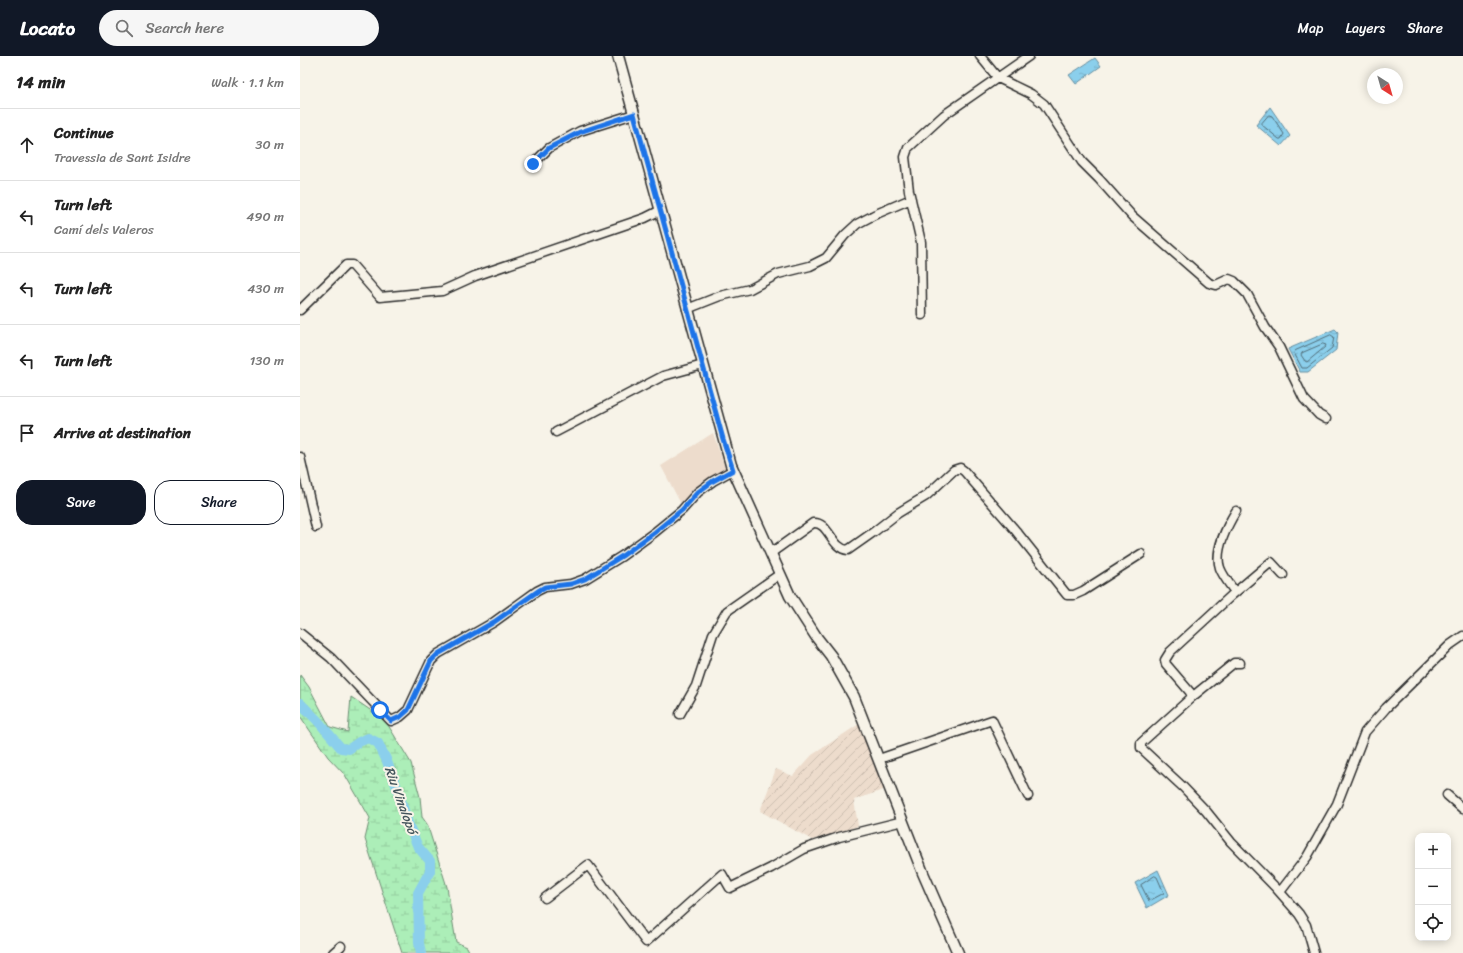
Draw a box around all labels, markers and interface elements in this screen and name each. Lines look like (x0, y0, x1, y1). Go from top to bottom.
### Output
search box (99, 10, 379, 46)
text: Locato (20, 12, 75, 45)
text: Search here (145, 15, 224, 41)
text: Map (1298, 16, 1323, 41)
text: Layers (1345, 16, 1385, 41)
text: Share (1407, 16, 1443, 41)
icon: search (113, 17, 135, 39)
text: 14 min (16, 67, 65, 97)
north arrow (1367, 68, 1403, 104)
text: Walk · 1.1 km (211, 71, 284, 94)
text: Continue (54, 120, 114, 146)
text: 30 m (255, 133, 284, 156)
icon: ahead (16, 134, 38, 156)
text: Travessia de Sant Isidre (54, 146, 191, 169)
route end (524, 155, 542, 173)
text: Turn left (54, 192, 112, 218)
text: 490 m (246, 205, 284, 228)
icon: left (16, 206, 38, 228)
text: Camí dels Valeros (54, 218, 154, 241)
text: Turn left (54, 276, 112, 302)
text: 430 m (247, 277, 284, 300)
icon: left (16, 278, 38, 300)
text: Turn left (54, 348, 112, 374)
text: 130 m (250, 349, 284, 372)
icon: left (16, 350, 38, 372)
text: Arrive at destination (54, 420, 191, 446)
icon: arrive (16, 422, 38, 444)
button: Save (16, 480, 146, 525)
button: Share (154, 480, 284, 525)
route start (371, 701, 389, 719)
water label: Riu Vinalopó (378, 763, 425, 839)
map controls (1415, 833, 1451, 941)
button: + (1415, 833, 1451, 869)
button: − (1415, 869, 1451, 905)
button: locate (1415, 905, 1451, 941)

